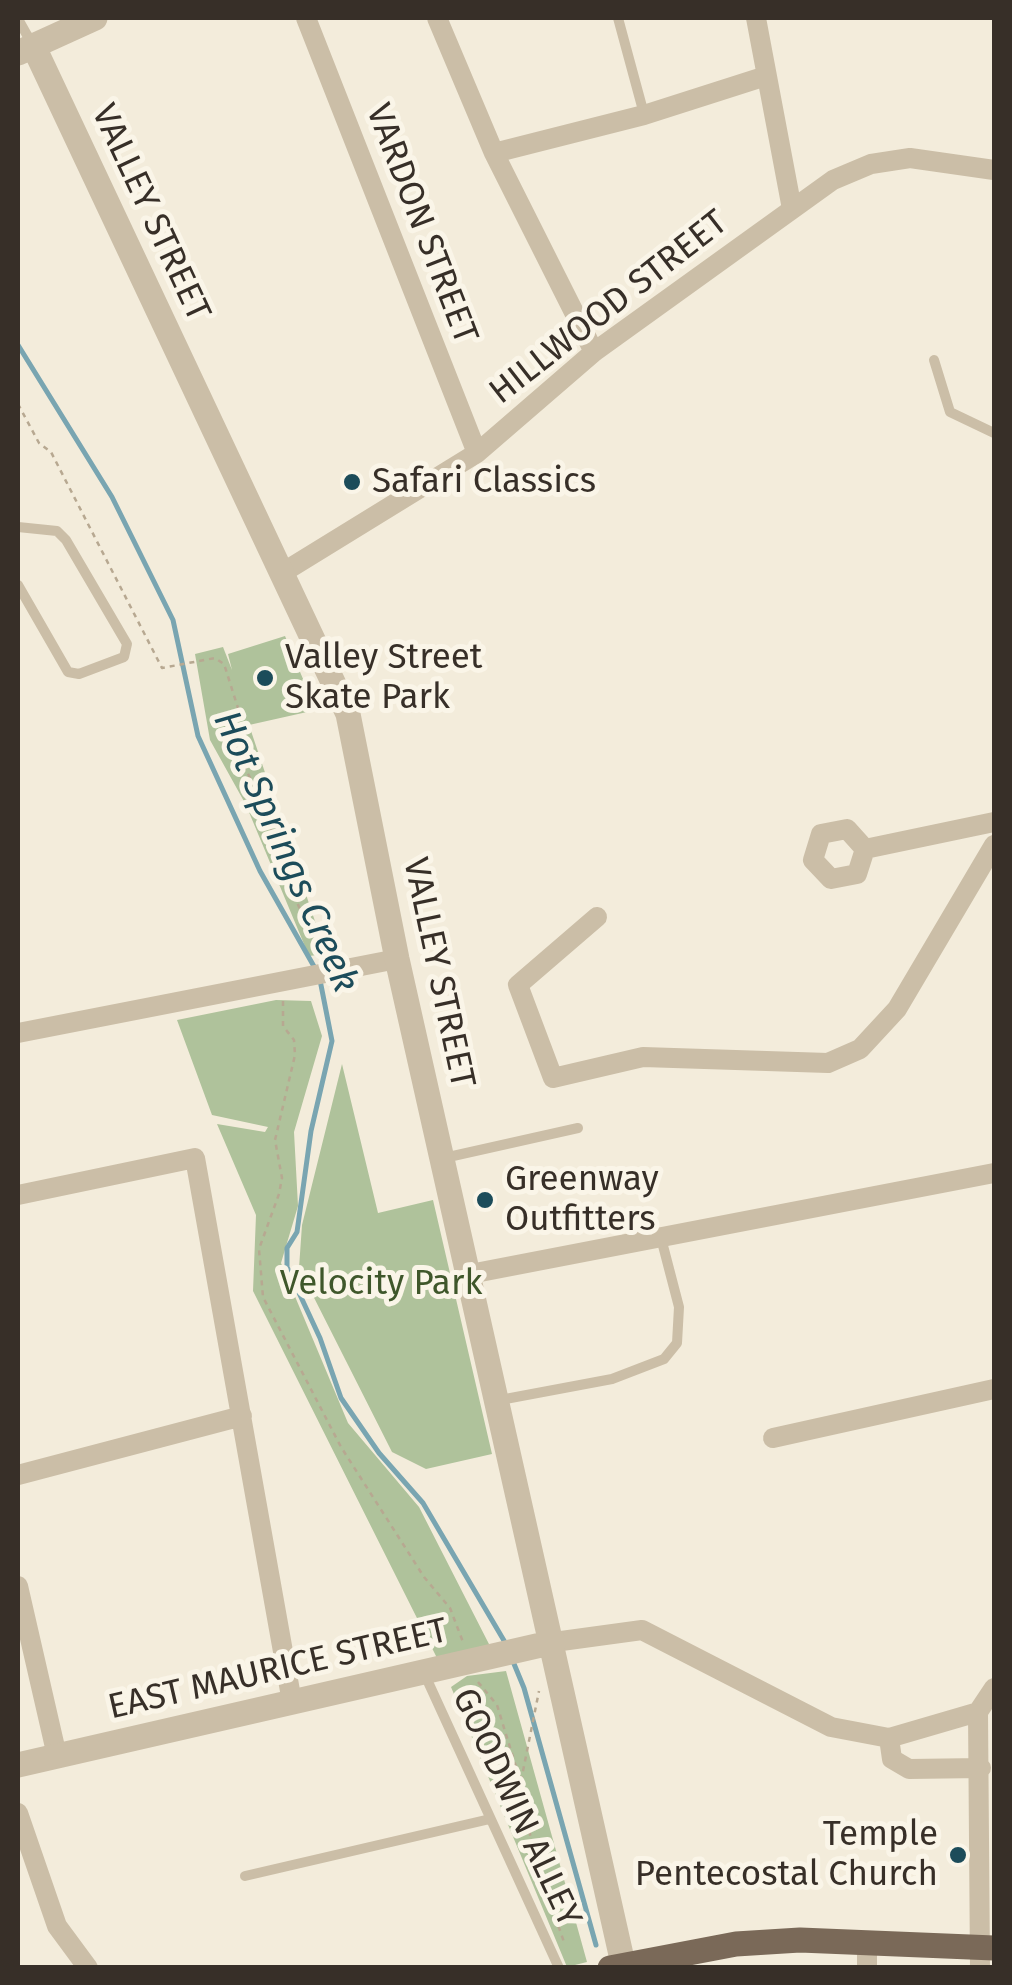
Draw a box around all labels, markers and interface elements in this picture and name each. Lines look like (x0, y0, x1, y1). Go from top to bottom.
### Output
street label: VALLEY STREET (82, 98, 218, 328)
street label: VARDON STREET (356, 98, 486, 350)
street label: HILLWOOD STREET (482, 202, 736, 414)
place label: Safari Classics (372, 461, 596, 503)
marker: Safari Classics (341, 471, 363, 493)
place label: Valley Street Skate Park (285, 637, 482, 719)
marker: Valley Street Skate Park (254, 667, 276, 689)
water label: Hot Springs Creek (202, 704, 368, 1000)
street label: VALLEY STREET (393, 854, 483, 1092)
place label: Greenway Outfitters (505, 1159, 659, 1241)
marker: Greenway Outfitters (474, 1189, 496, 1211)
park label: Velocity Park (280, 1263, 482, 1305)
street label: EAST MAURICE STREET (104, 1611, 452, 1729)
street label: GOODWIN ALLEY (442, 1682, 590, 1934)
place label: Temple Pentecostal Church (635, 1814, 938, 1896)
marker: Temple Pentecostal Church (947, 1844, 969, 1866)

